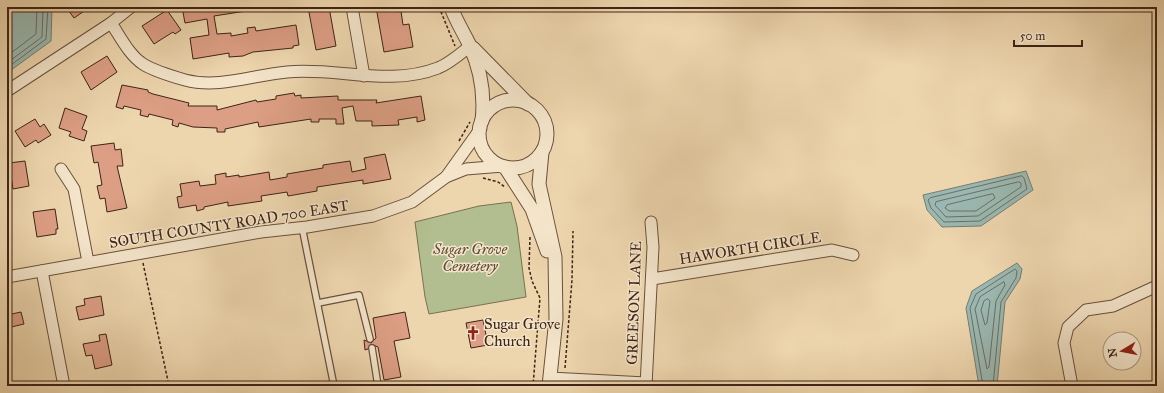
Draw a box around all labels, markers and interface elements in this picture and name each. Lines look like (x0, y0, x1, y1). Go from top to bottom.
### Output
scale bar (1014, 22, 1082, 48)
text: 50 m (1020, 29, 1045, 43)
street label: SOUTH COUNTY ROAD 700 EAST (108, 196, 350, 252)
street label: HAWORTH CIRCLE (678, 228, 823, 268)
park label: Sugar Grove Cemetery (432, 240, 507, 275)
street label: GREESON LANE (623, 241, 645, 365)
place label: Sugar Grove Church (484, 315, 560, 350)
church icon: Sugar Grove Church (465, 325, 481, 341)
north arrow (1102, 331, 1142, 371)
text: N (1105, 346, 1120, 358)

